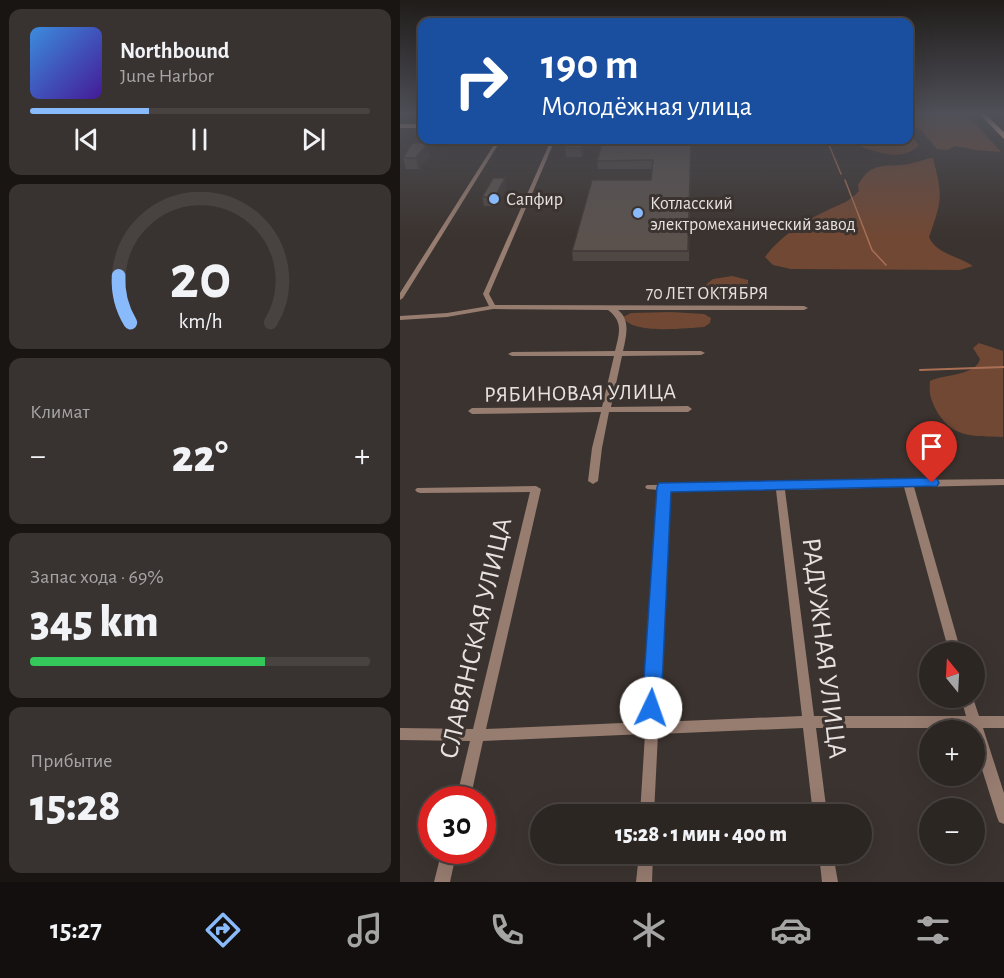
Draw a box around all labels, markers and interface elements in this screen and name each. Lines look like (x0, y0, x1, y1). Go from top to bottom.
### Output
text: Northbound (120, 40, 229, 62)
icon: right (442, 42, 520, 120)
text: 190 m (541, 44, 639, 86)
text: June Harbor (120, 66, 214, 86)
text: Молодёжная улица (541, 93, 752, 120)
icon: previous (70, 123, 103, 156)
icon: pause (183, 123, 216, 156)
icon: next (297, 123, 330, 156)
place label: Сапфир (506, 191, 563, 209)
marker: Сапфир (487, 192, 501, 206)
place label: Котласский электромеханический завод (650, 195, 856, 234)
marker: Котласский электромеханический завод (631, 206, 645, 220)
text: 20 (169, 248, 231, 310)
street label: 70 ЛЕТ ОКТЯБРЯ (646, 285, 768, 303)
text: km/h (178, 312, 222, 333)
street label: РЯБИНОВАЯ УЛИЦА (484, 380, 676, 406)
text: Климат (30, 402, 90, 422)
pin (906, 421, 957, 483)
icon: arrive (915, 430, 948, 463)
text: 22° (172, 435, 228, 480)
text: − (30, 440, 46, 473)
text: + (354, 440, 370, 473)
street label: СЛАВЯНСКАЯ УЛИЦА (435, 515, 516, 761)
street label: РАДУЖНАЯ УЛИЦА (798, 536, 851, 760)
text: Запас хода · 69% (30, 567, 164, 587)
text: 345 km (30, 600, 159, 645)
north arrow (919, 642, 985, 708)
map controls (919, 642, 985, 864)
position arrow (619, 676, 683, 740)
button: + (919, 720, 985, 786)
text: Прибытие (30, 751, 112, 771)
text: 15:28 (30, 784, 121, 829)
speed limit sign: 30 (418, 786, 496, 864)
button: − (919, 798, 985, 864)
text: 15:28 · 1 мин · 400 m (615, 823, 787, 845)
icon: directions (202, 909, 244, 951)
icon: music (344, 909, 386, 951)
icon: phone (486, 909, 528, 951)
icon: climate (628, 909, 670, 951)
icon: car (770, 909, 812, 951)
icon: filters (912, 909, 954, 951)
text: 15:27 (50, 916, 102, 943)

